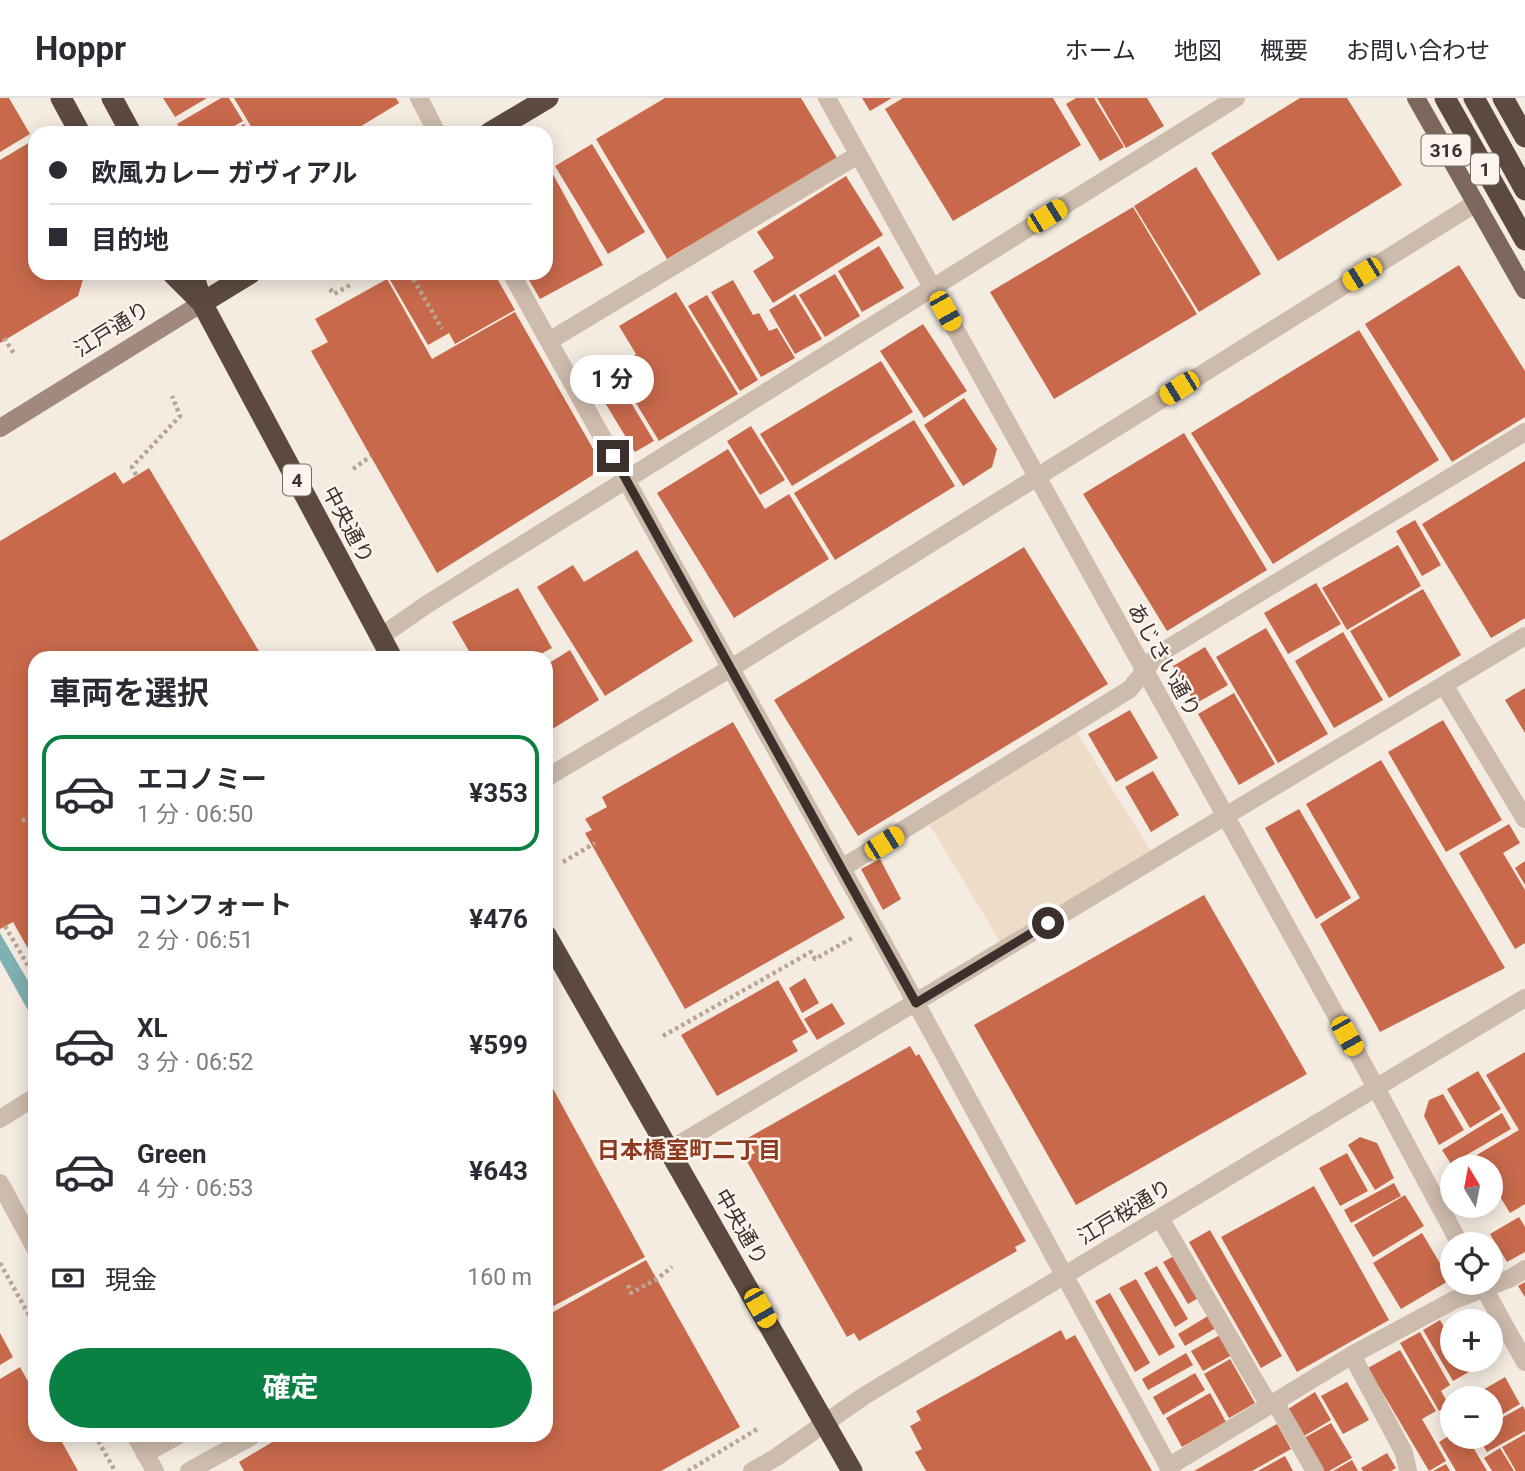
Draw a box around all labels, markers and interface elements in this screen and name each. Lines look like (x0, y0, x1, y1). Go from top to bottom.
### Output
text: Hoppr (35, 29, 126, 68)
text: ホーム (1065, 37, 1136, 65)
text: 地図 (1174, 37, 1222, 65)
text: 概要 (1260, 37, 1308, 65)
text: お問い合わせ (1346, 37, 1490, 65)
road number: 316 (1422, 134, 1470, 166)
road number: 1 (1471, 153, 1499, 184)
text: 欧風カレー ガヴィアル (91, 158, 357, 188)
car (1024, 196, 1071, 236)
text: 目的地 (91, 225, 169, 255)
car (1339, 254, 1386, 294)
car (926, 288, 965, 334)
street label: 江戸通り (70, 297, 154, 361)
callout: 1 分 (571, 354, 655, 404)
text: 1 分 (591, 366, 633, 393)
car (1156, 368, 1203, 408)
route end (597, 440, 629, 472)
road number: 4 (283, 464, 311, 496)
street label: 中央通り (318, 482, 378, 568)
street label: あじさい通り (1123, 599, 1205, 721)
text: 車両を選択 (49, 674, 209, 712)
icon: car (53, 762, 116, 825)
text: エコノミー (137, 764, 267, 794)
text: ¥353 (469, 778, 528, 808)
text: 1 分 · 06:50 (137, 801, 253, 828)
car (861, 823, 908, 863)
icon: car (53, 888, 116, 951)
text: コンフォート (137, 890, 292, 920)
text: ¥476 (469, 904, 528, 934)
route start (1032, 907, 1064, 939)
text: 2 分 · 06:51 (137, 927, 253, 954)
text: XL (137, 1013, 168, 1043)
car (1328, 1013, 1367, 1059)
icon: car (53, 1014, 116, 1077)
text: ¥599 (469, 1030, 528, 1060)
text: 3 分 · 06:52 (137, 1049, 253, 1076)
district label: 日本橋室町二丁目 (597, 1137, 781, 1164)
text: Green (137, 1139, 207, 1169)
icon: car (53, 1140, 116, 1203)
north arrow (1440, 1155, 1503, 1218)
map controls (1440, 1155, 1503, 1449)
text: ¥643 (469, 1156, 528, 1186)
text: 4 分 · 06:53 (137, 1175, 253, 1202)
street label: 江戸桜通り (1074, 1175, 1176, 1249)
street label: 中央通り (710, 1185, 772, 1269)
button: locate (1440, 1232, 1503, 1295)
icon: cash (49, 1259, 87, 1297)
text: 160 m (467, 1264, 532, 1291)
text: 現金 (105, 1265, 157, 1295)
car (741, 1285, 780, 1331)
button: + (1440, 1309, 1503, 1372)
button: 確定 (49, 1348, 532, 1428)
button: − (1440, 1386, 1503, 1449)

